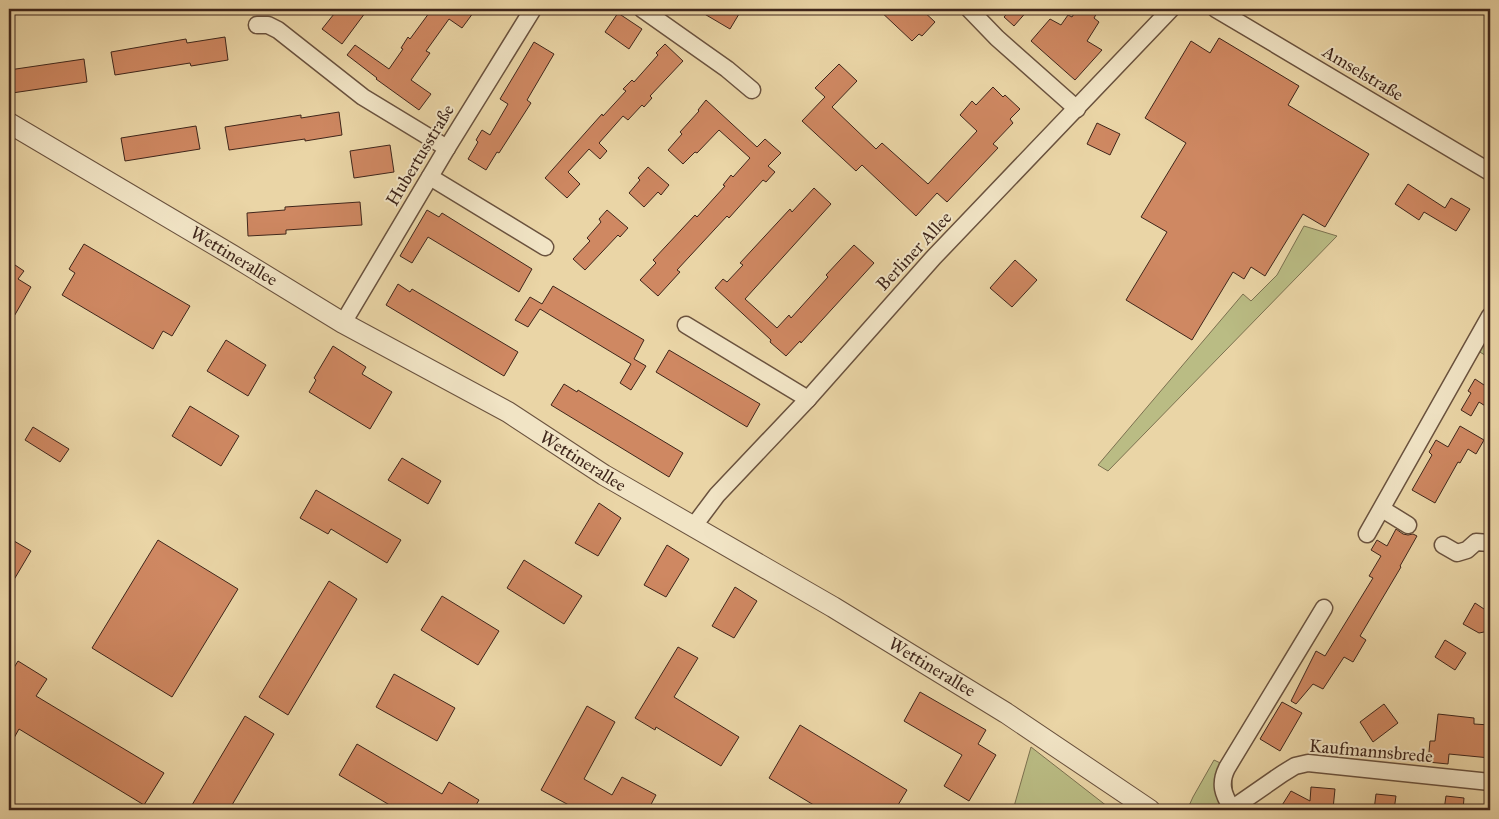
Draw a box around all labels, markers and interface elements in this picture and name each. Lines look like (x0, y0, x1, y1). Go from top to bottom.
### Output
street label: Amselstraße (1318, 40, 1407, 106)
street label: Hubertusstraße (381, 100, 459, 210)
street label: Berliner Allee (872, 207, 956, 295)
street label: Wettinerallee (186, 221, 282, 291)
street label: Wettinerallee (536, 426, 630, 496)
street label: Wettinerallee (884, 632, 980, 702)
street label: Kaufmannsbrede (1308, 735, 1434, 767)

